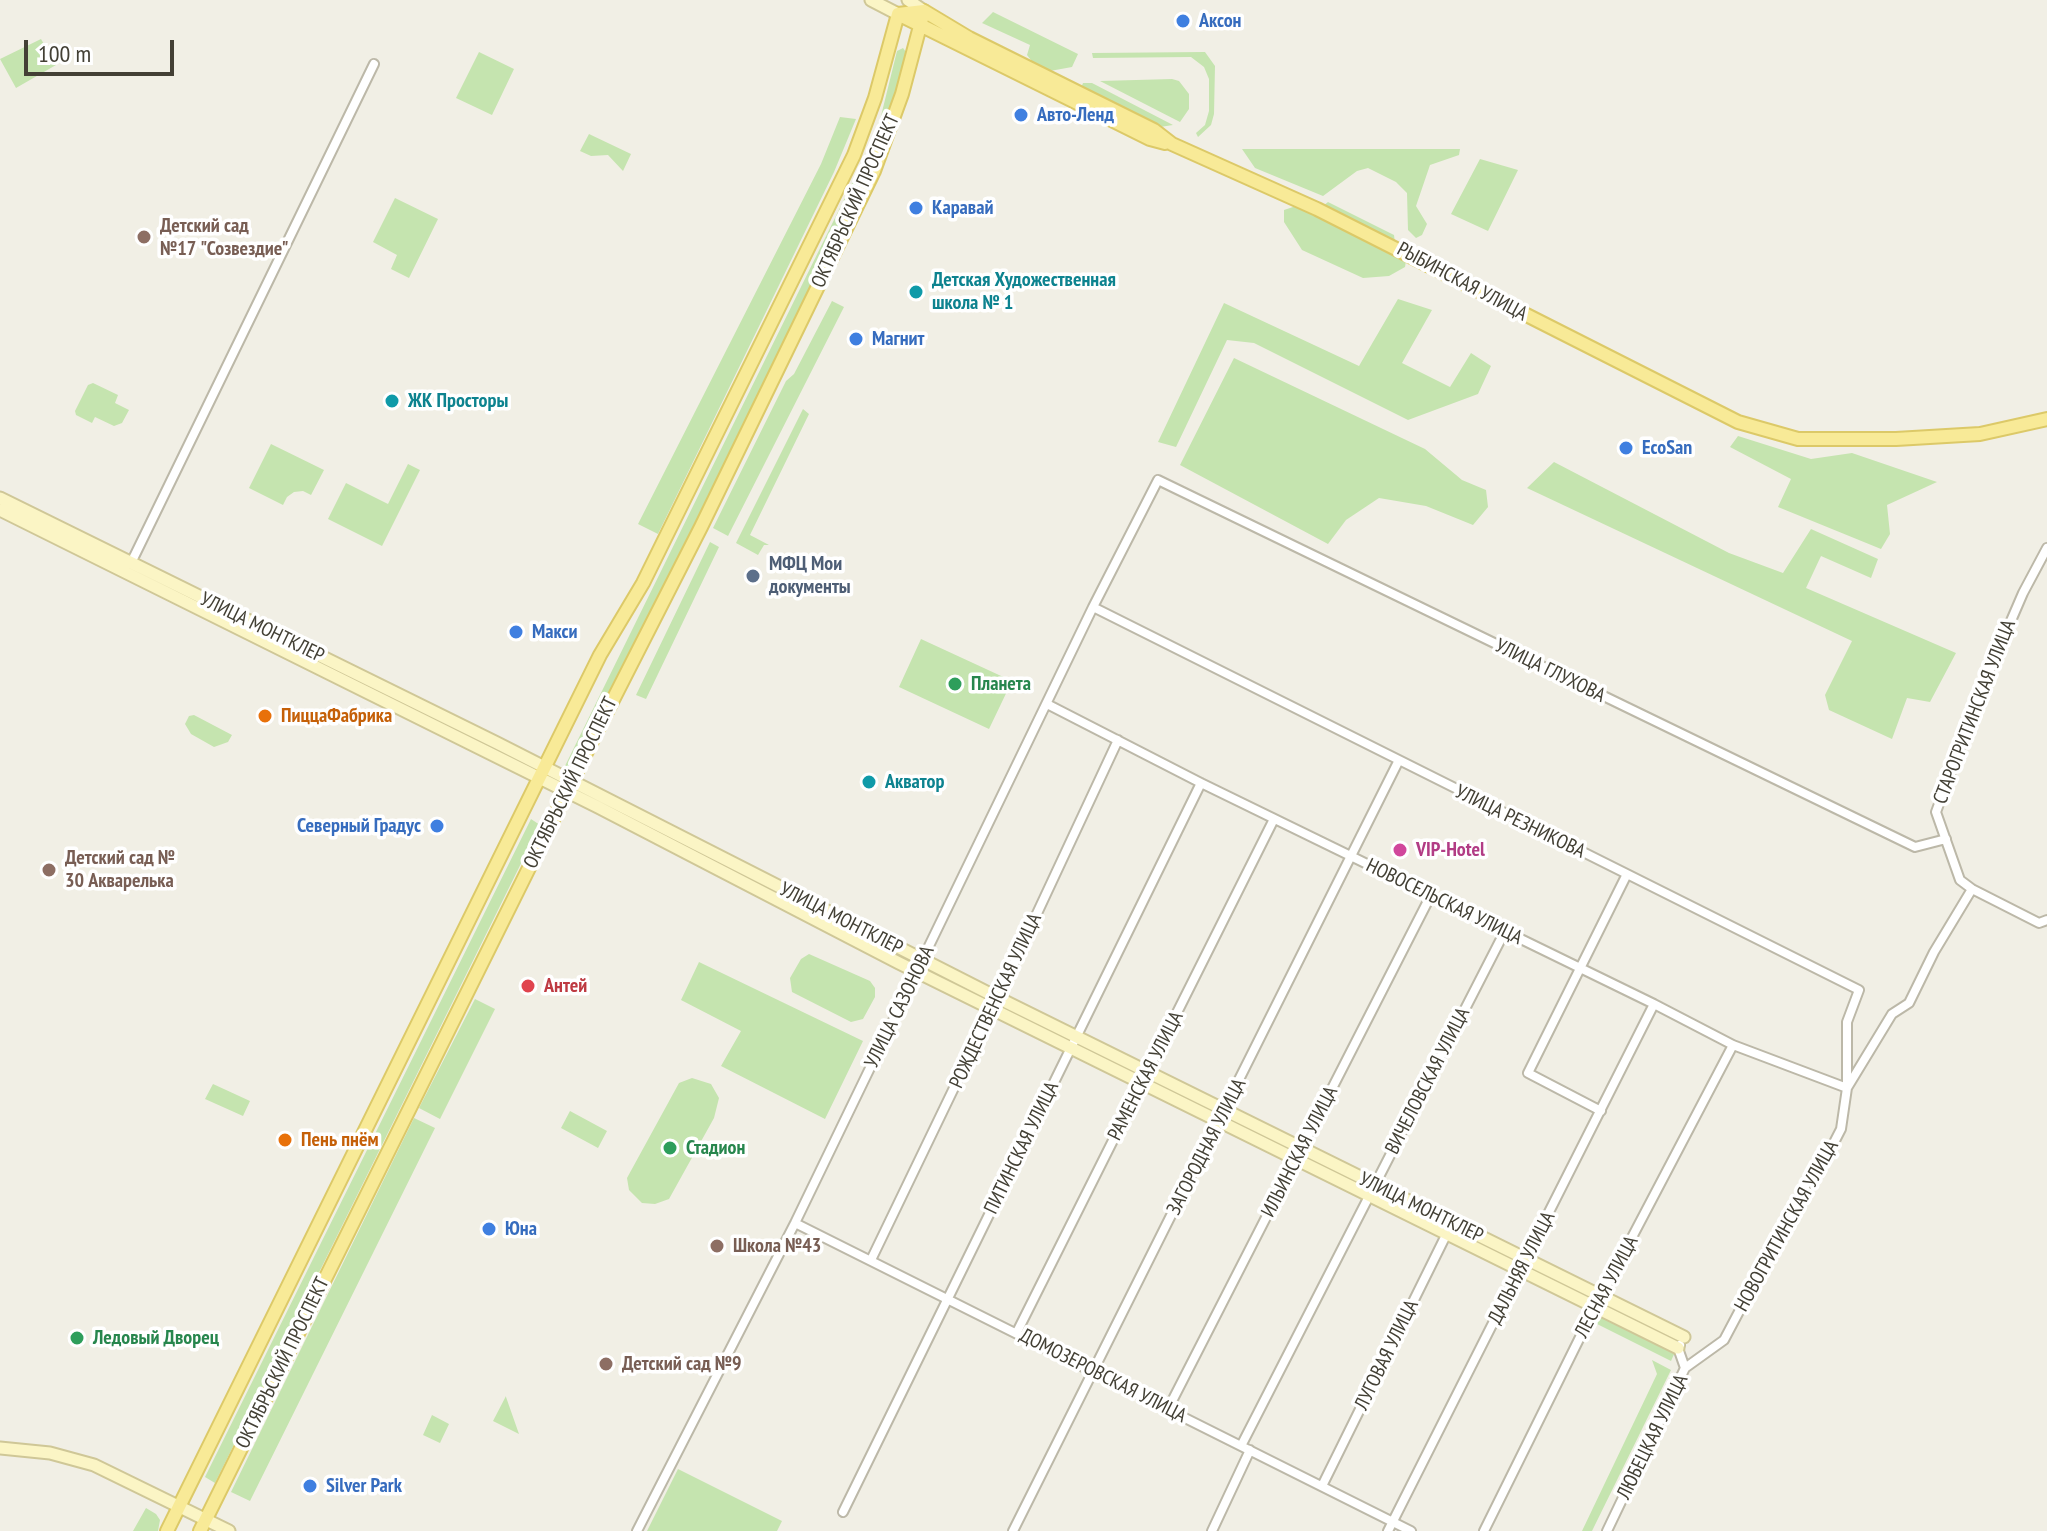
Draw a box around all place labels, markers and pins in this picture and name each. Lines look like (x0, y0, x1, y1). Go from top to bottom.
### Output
place label: Аксон (1199, 9, 1241, 33)
marker: Аксон (1174, 12, 1192, 30)
place label: Авто-Ленд (1037, 103, 1114, 127)
marker: Авто-Ленд (1012, 106, 1030, 124)
place label: Каравай (932, 196, 993, 220)
marker: Каравай (907, 199, 925, 217)
place label: Детский сад №17 "Созвездие" (160, 214, 288, 261)
marker: Детский сад №17 "Созвездие" (135, 228, 153, 246)
place label: Детская Художественная школа № 1 (932, 268, 1116, 315)
marker: Детская Художественная школа № 1 (907, 283, 925, 301)
place label: Магнит (872, 327, 924, 351)
marker: Магнит (847, 330, 865, 348)
place label: ЖК Просторы (408, 389, 508, 413)
marker: ЖК Просторы (383, 392, 401, 410)
place label: EcoSan (1642, 436, 1692, 460)
marker: EcoSan (1617, 439, 1635, 457)
place label: МФЦ Мои документы (769, 552, 851, 599)
marker: МФЦ Мои документы (744, 567, 762, 585)
place label: Макси (532, 620, 577, 644)
marker: Макси (507, 623, 525, 641)
place label: Планета (971, 672, 1031, 696)
marker: Планета (946, 675, 964, 693)
place label: ПиццаФабрика (281, 704, 392, 728)
marker: ПиццаФабрика (256, 707, 274, 725)
place label: Акватор (885, 770, 944, 794)
marker: Акватор (860, 773, 878, 791)
place label: Северный Градус (297, 814, 421, 838)
marker: Северный Градус (428, 817, 446, 835)
place label: VIP-Hotel (1416, 838, 1485, 862)
marker: VIP-Hotel (1391, 841, 1409, 859)
place label: Детский сад № 30 Акварелька (65, 846, 175, 893)
marker: Детский сад № 30 Акварелька (40, 861, 58, 879)
place label: Антей (544, 974, 587, 998)
marker: Антей (519, 977, 537, 995)
place label: Пень пнём (301, 1128, 379, 1152)
marker: Пень пнём (276, 1131, 294, 1149)
place label: Стадион (686, 1136, 745, 1160)
marker: Стадион (661, 1139, 679, 1157)
place label: Юна (505, 1217, 537, 1241)
marker: Юна (480, 1220, 498, 1238)
place label: Школа №43 (733, 1234, 821, 1258)
marker: Школа №43 (708, 1237, 726, 1255)
place label: Ледовый Дворец (93, 1326, 219, 1350)
marker: Ледовый Дворец (68, 1329, 86, 1347)
place label: Детский сад №9 (622, 1352, 741, 1376)
marker: Детский сад №9 (597, 1355, 615, 1373)
place label: Silver Park (326, 1474, 402, 1498)
marker: Silver Park (301, 1477, 319, 1495)

